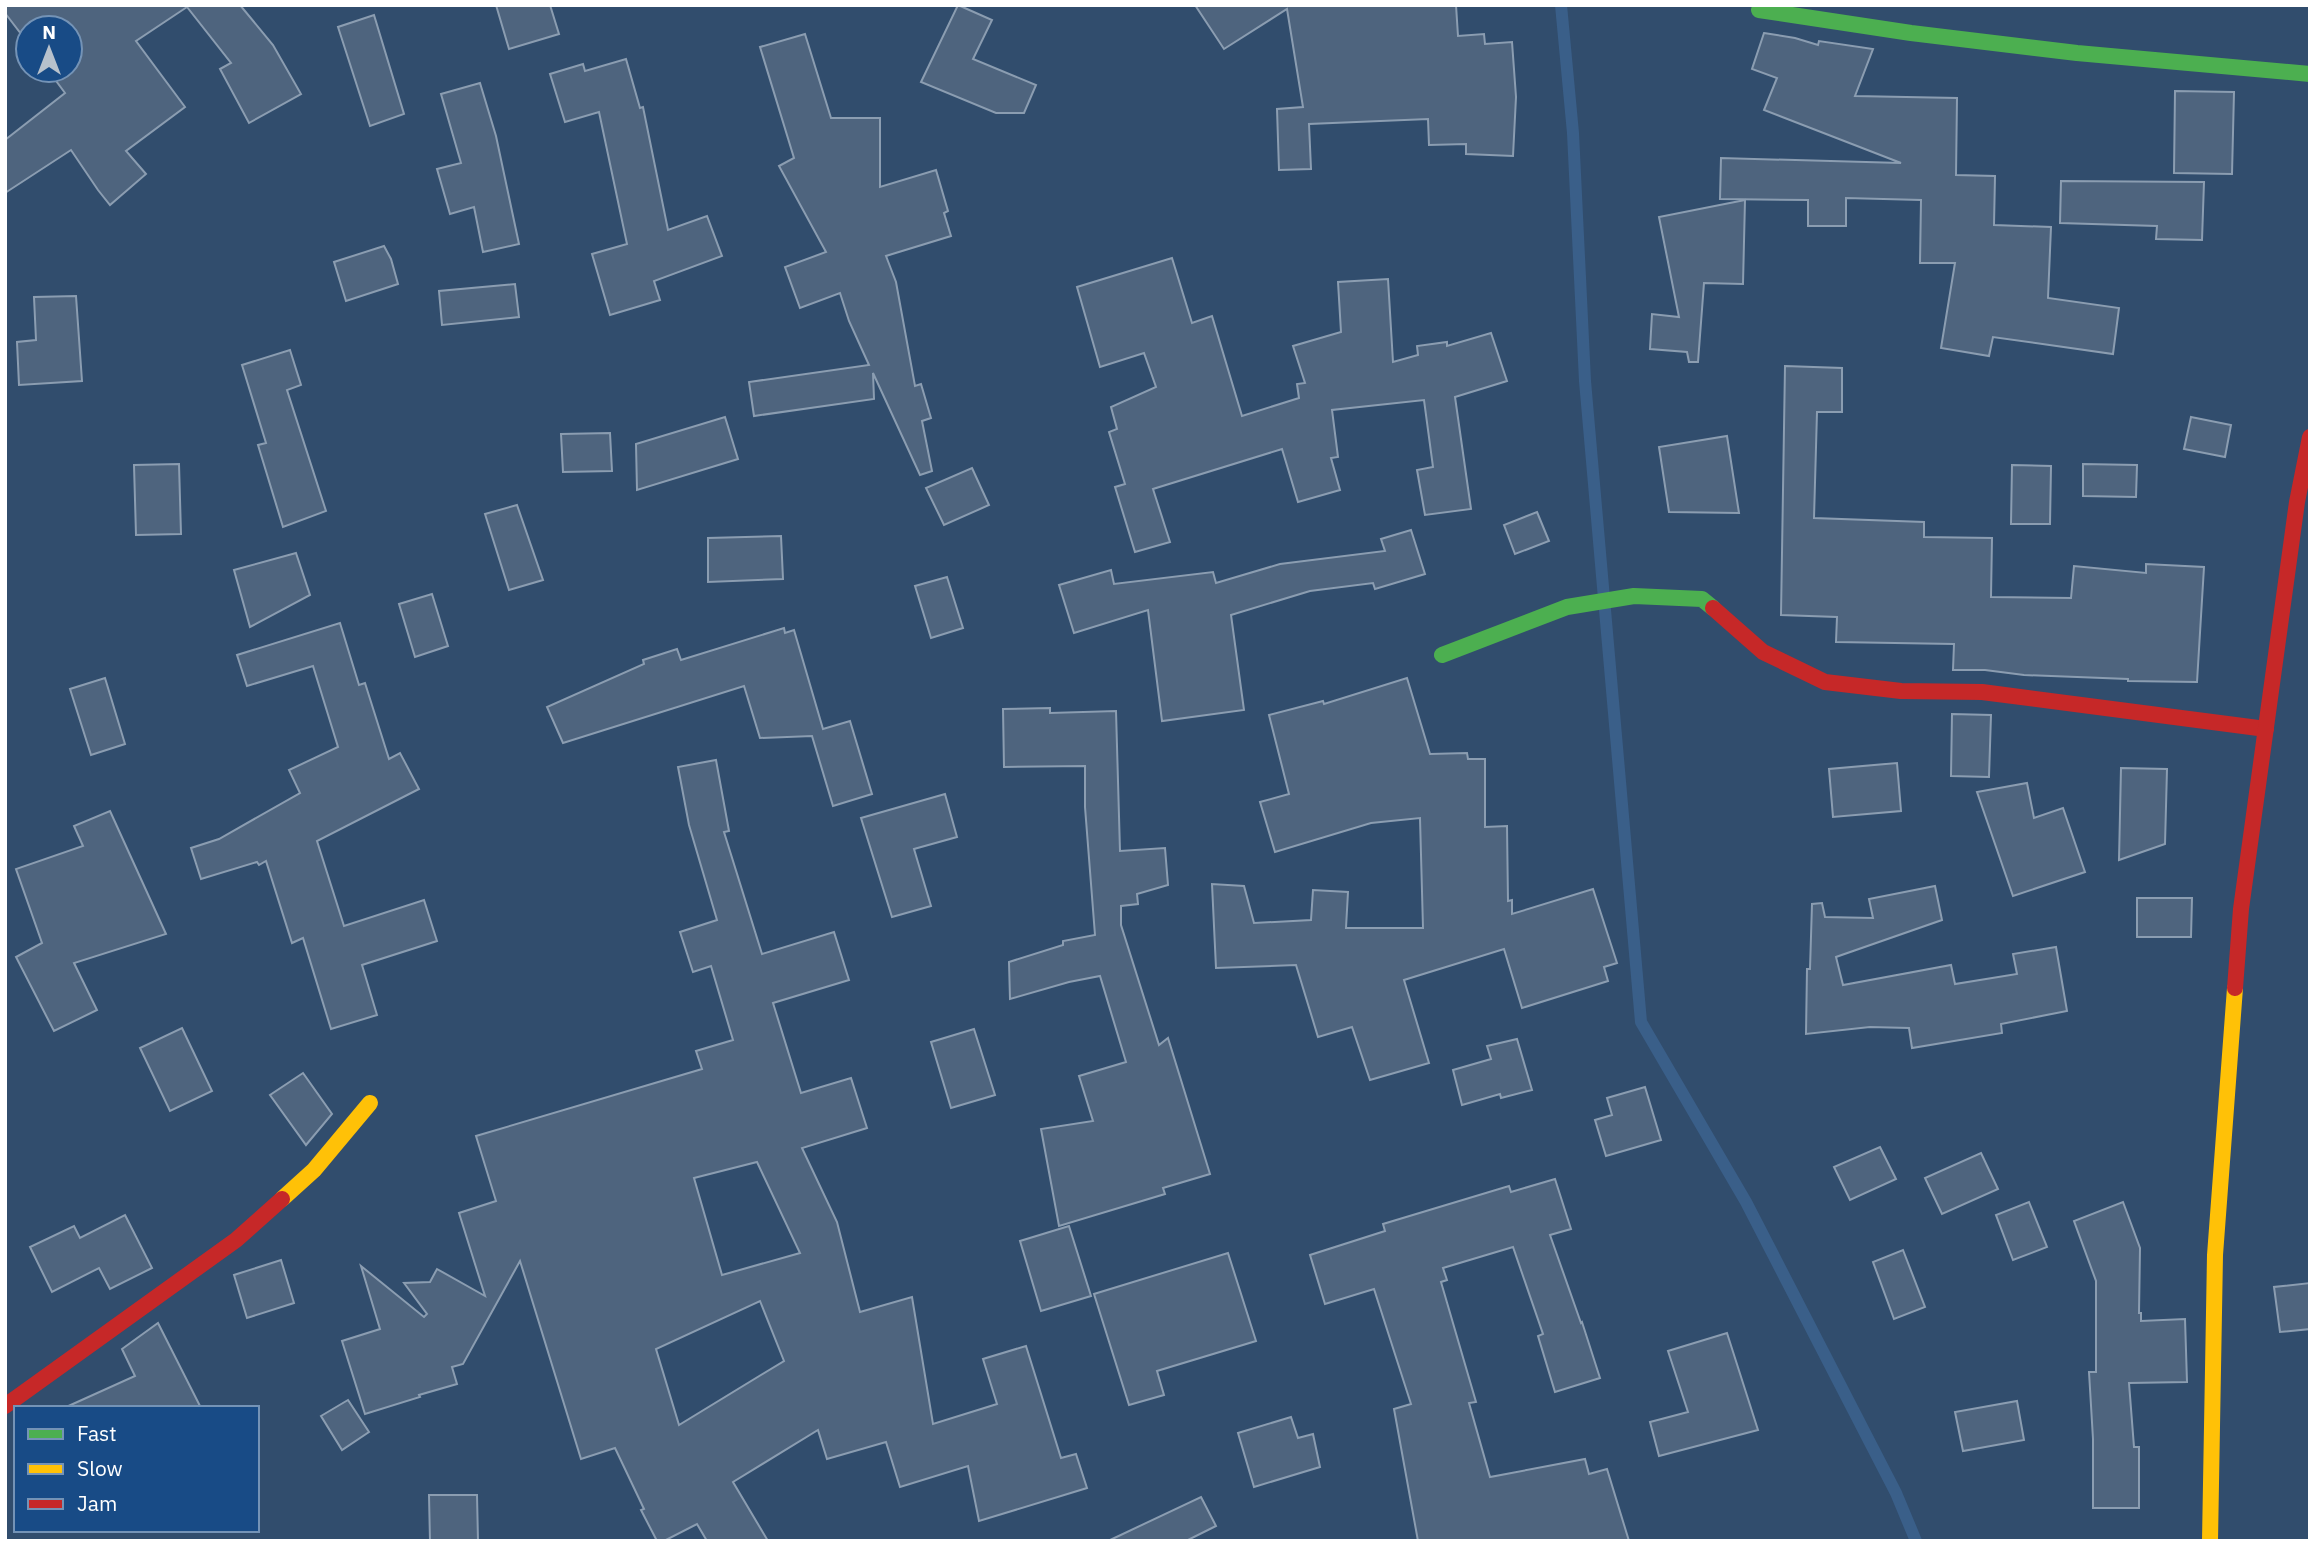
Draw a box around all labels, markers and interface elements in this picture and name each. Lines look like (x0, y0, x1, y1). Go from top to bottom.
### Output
north arrow (14, 14, 84, 84)
text: N (42, 20, 56, 44)
legend (14, 1406, 259, 1532)
text: Fast (77, 1419, 117, 1447)
text: Slow (77, 1454, 123, 1482)
text: Jam (77, 1489, 117, 1517)

